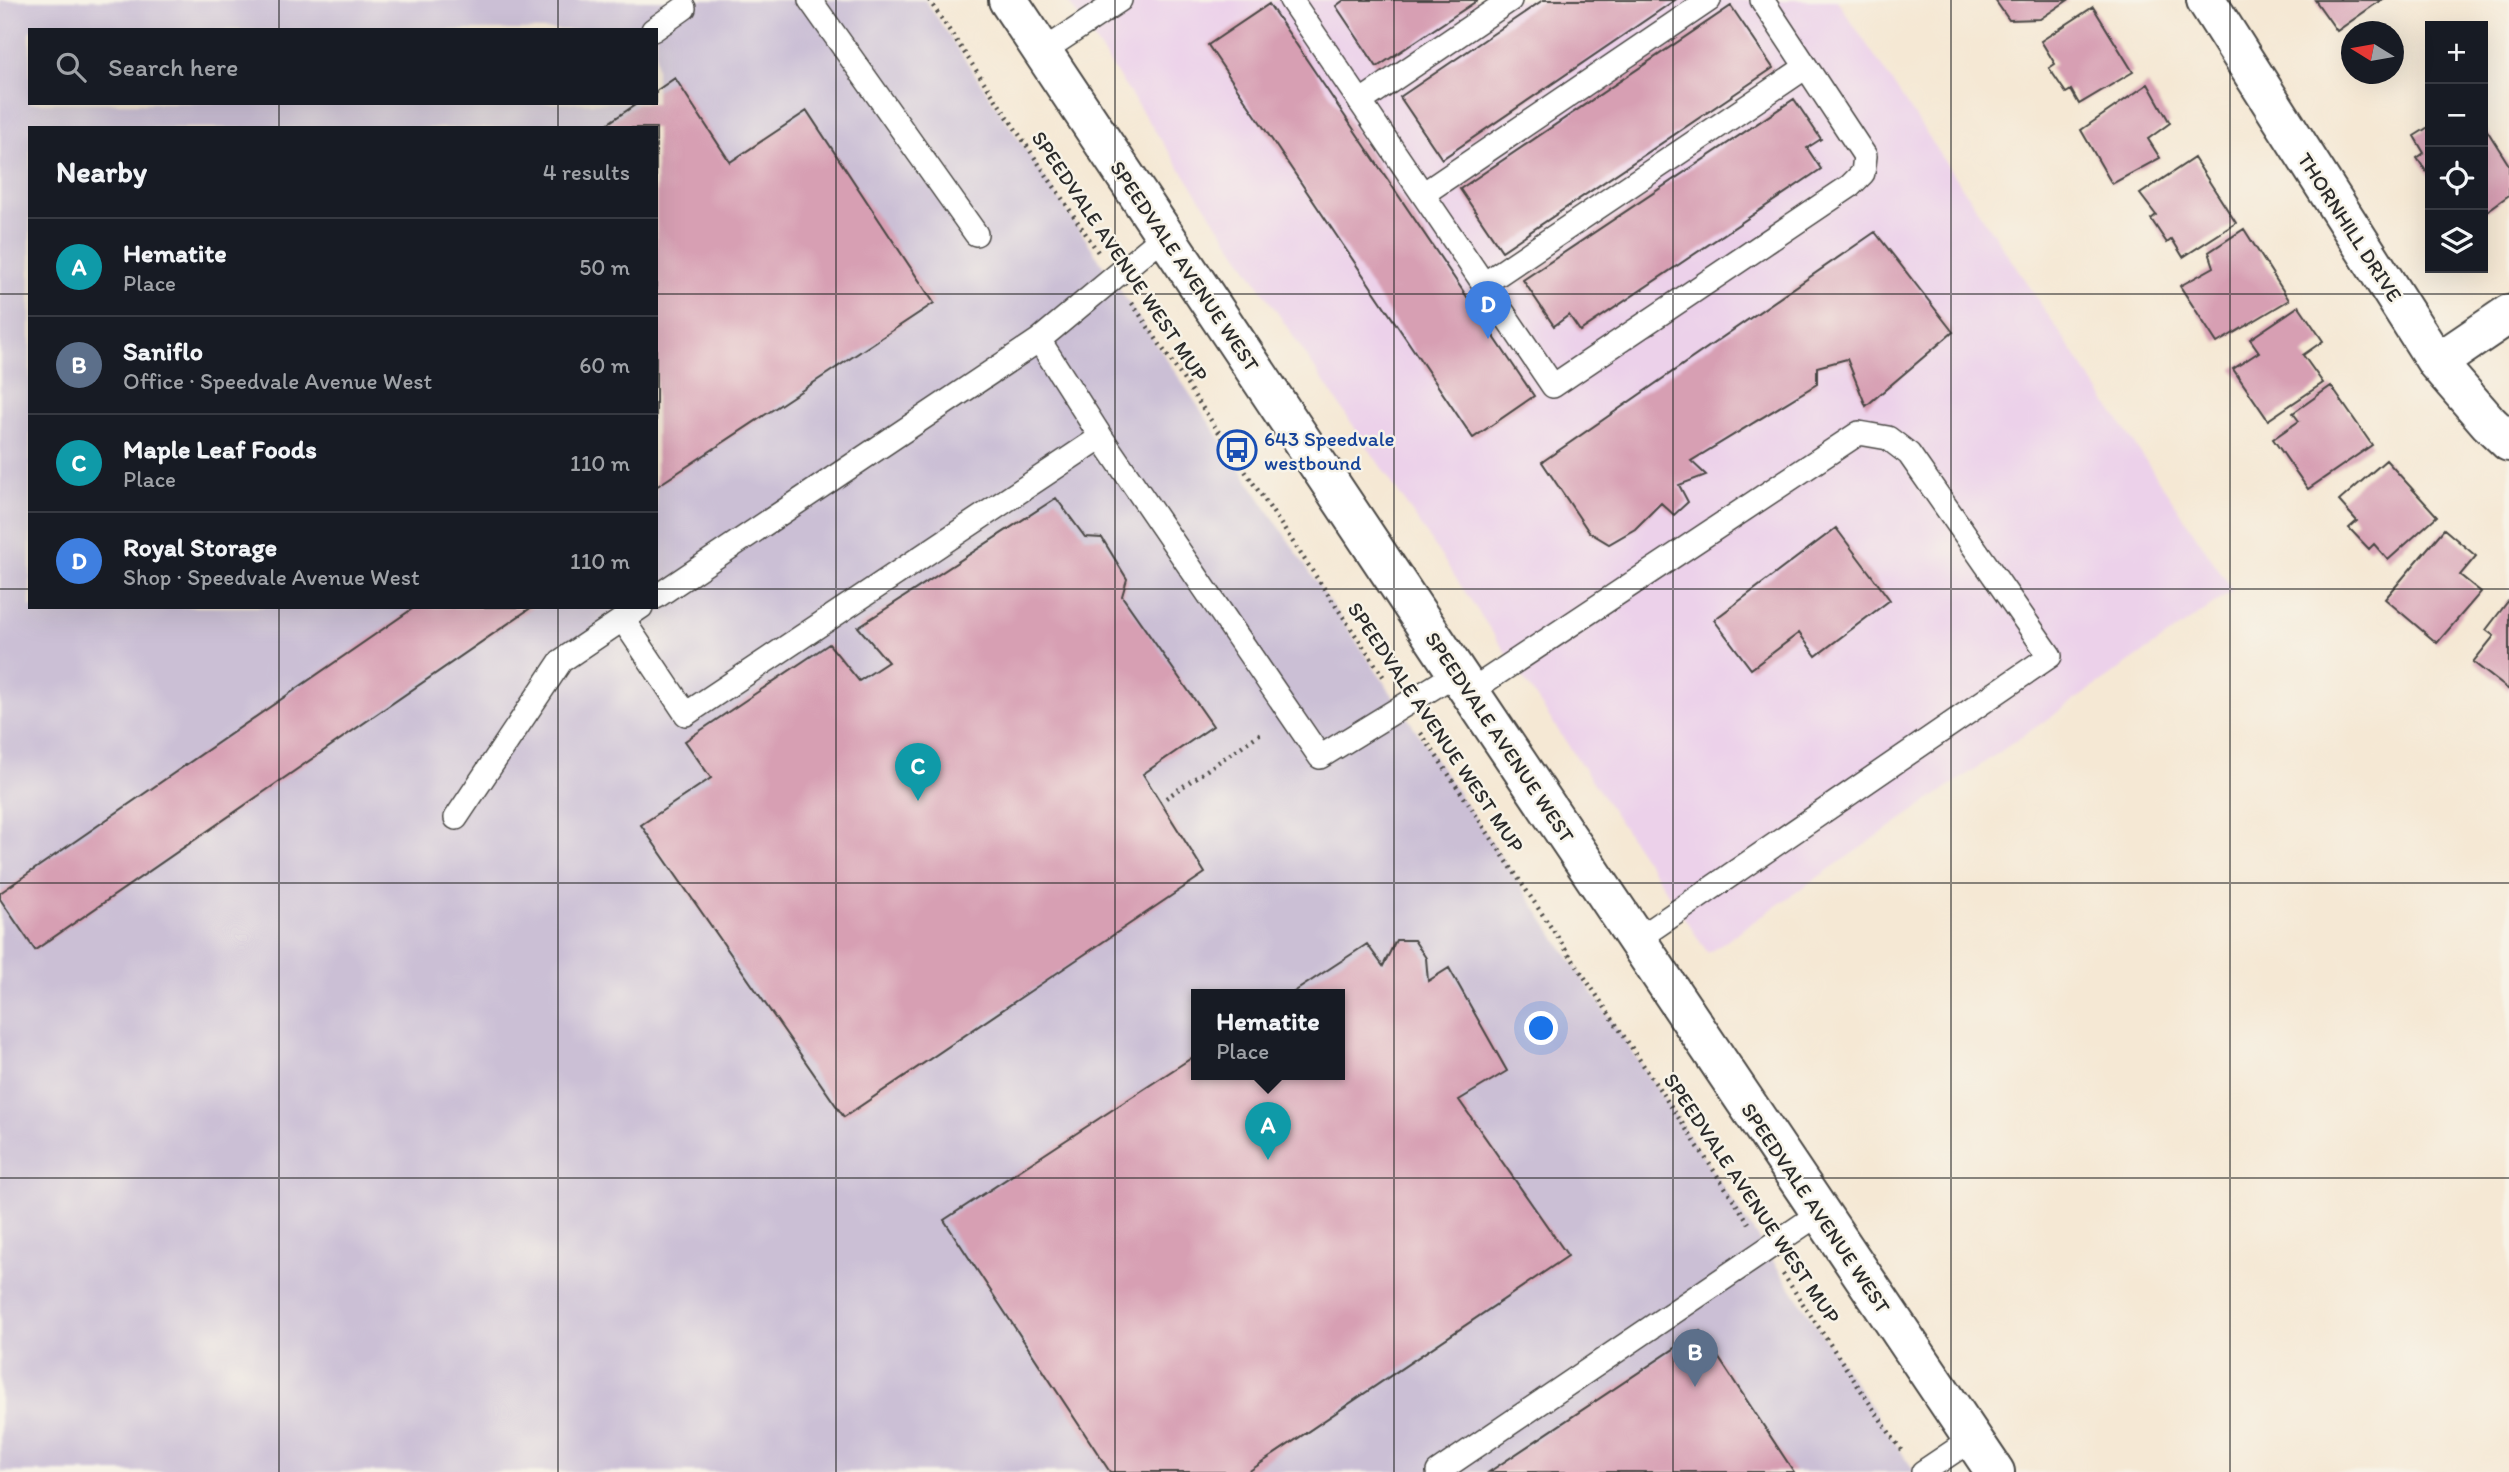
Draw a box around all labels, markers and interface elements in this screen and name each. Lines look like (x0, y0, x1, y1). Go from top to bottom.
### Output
north arrow (2341, 21, 2404, 84)
map controls (2425, 21, 2488, 273)
button: + (2425, 21, 2488, 84)
search box (28, 28, 658, 105)
icon: search (52, 48, 90, 86)
text: Search here (108, 51, 238, 83)
button: − (2425, 84, 2488, 147)
street label: SPEEDVALE AVENUE WEST MUP (1027, 127, 1213, 385)
button: locate (2425, 147, 2488, 210)
street label: THORNHILL DRIVE (2293, 148, 2407, 306)
text: Nearby (56, 153, 147, 190)
street label: SPEEDVALE AVENUE WEST (1105, 156, 1265, 376)
text: 4 results (543, 158, 630, 186)
button: layers (2425, 210, 2488, 273)
text: Hematite (123, 237, 227, 269)
text: A (72, 253, 86, 281)
text: 50 m (579, 253, 630, 281)
text: Place (123, 269, 176, 297)
pin: D (1465, 281, 1511, 339)
text: Saniflo (123, 335, 203, 367)
text: B (72, 351, 86, 379)
text: 60 m (579, 351, 630, 379)
text: Office · Speedvale Avenue West (123, 367, 432, 395)
place label: 643 Speedvale westbound (1264, 426, 1395, 475)
bus stop icon: 643 Speedvale westbound (1216, 429, 1258, 471)
text: Maple Leaf Foods (123, 433, 317, 465)
text: C (72, 449, 86, 477)
text: 110 m (570, 449, 630, 477)
text: Place (123, 465, 176, 493)
text: Royal Storage (123, 531, 277, 563)
text: D (71, 547, 87, 575)
text: 110 m (570, 547, 630, 575)
text: Shop · Speedvale Avenue West (123, 563, 420, 591)
street label: SPEEDVALE AVENUE WEST MUP (1343, 598, 1529, 856)
street label: SPEEDVALE AVENUE WEST (1420, 627, 1580, 847)
pin: C (895, 743, 941, 801)
popup (1191, 989, 1345, 1080)
text: Hematite (1216, 1005, 1320, 1037)
your location (1524, 1011, 1558, 1045)
text: Place (1216, 1037, 1269, 1065)
street label: SPEEDVALE AVENUE WEST MUP (1659, 1069, 1845, 1327)
street label: SPEEDVALE AVENUE WEST (1736, 1098, 1896, 1318)
pin: A (1245, 1102, 1291, 1160)
pin: B (1672, 1329, 1718, 1387)

